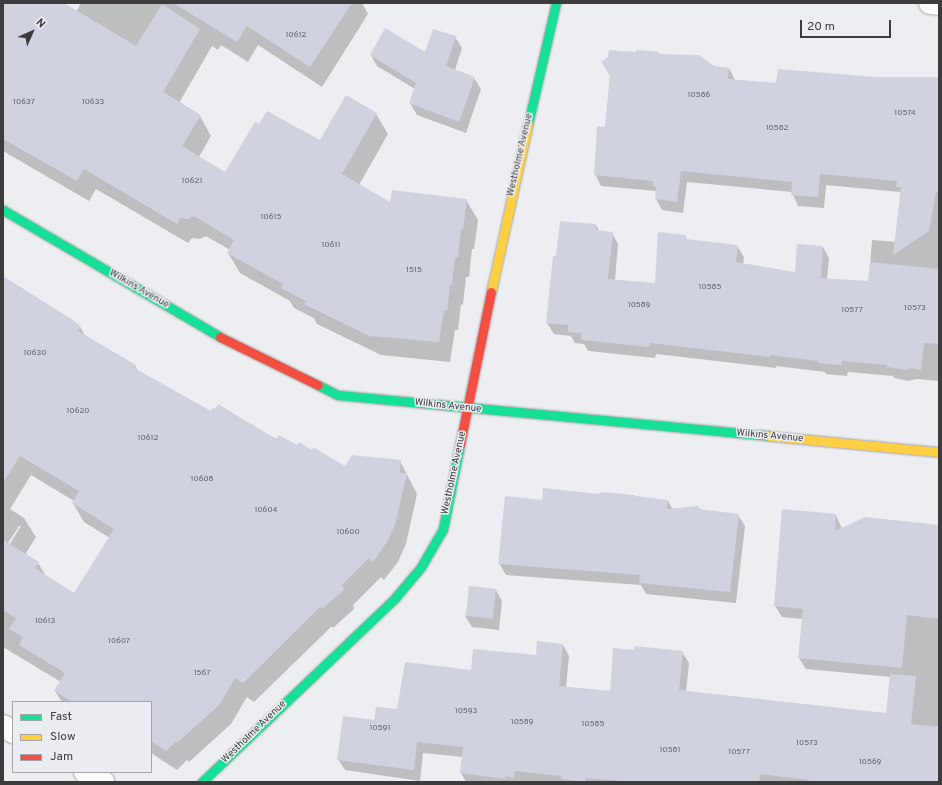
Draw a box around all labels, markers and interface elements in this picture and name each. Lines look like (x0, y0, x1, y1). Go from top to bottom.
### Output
north arrow (12, 12, 52, 52)
scale bar (802, 12, 893, 38)
text: N (33, 16, 48, 31)
text: 20 m (807, 19, 835, 35)
house number: 10612 (286, 31, 306, 41)
house number: 10586 (688, 91, 710, 101)
house number: 10637 (13, 98, 35, 108)
house number: 10633 (82, 98, 104, 108)
house number: 10574 (894, 109, 916, 119)
street label: Westholme Avenue (505, 112, 535, 198)
house number: 10582 (766, 124, 788, 134)
house number: 10621 (182, 177, 202, 187)
house number: 10615 (261, 213, 281, 223)
house number: 10611 (322, 241, 340, 251)
house number: 1515 (406, 266, 422, 276)
street label: Wilkins Avenue (107, 267, 171, 311)
house number: 10585 (699, 283, 721, 293)
house number: 10589 (628, 301, 650, 311)
house number: 10573 (904, 304, 926, 314)
house number: 10577 (841, 306, 863, 316)
house number: 10630 (24, 349, 46, 359)
street label: Wilkins Avenue (414, 397, 482, 415)
house number: 10620 (67, 407, 89, 417)
street label: Wilkins Avenue (736, 427, 804, 445)
street label: Westholme Avenue (439, 430, 469, 516)
house number: 10612 (138, 434, 158, 444)
house number: 10608 (191, 475, 213, 485)
house number: 10604 (255, 506, 277, 516)
house number: 10600 (336, 528, 360, 538)
house number: 10613 (35, 617, 55, 627)
house number: 10607 (108, 637, 130, 647)
house number: 1567 (194, 669, 210, 679)
street label: Westholme Avenue (219, 698, 289, 766)
legend (12, 701, 152, 773)
house number: 10593 (455, 707, 477, 717)
text: Fast (50, 709, 72, 725)
house number: 10589 (511, 718, 533, 728)
house number: 10585 (582, 720, 604, 730)
house number: 10591 (370, 724, 390, 734)
text: Slow (50, 729, 76, 745)
house number: 10573 (796, 739, 818, 749)
house number: 10581 (660, 746, 680, 756)
house number: 10577 (728, 748, 750, 758)
text: Jam (50, 749, 73, 765)
house number: 10569 (859, 758, 881, 768)

